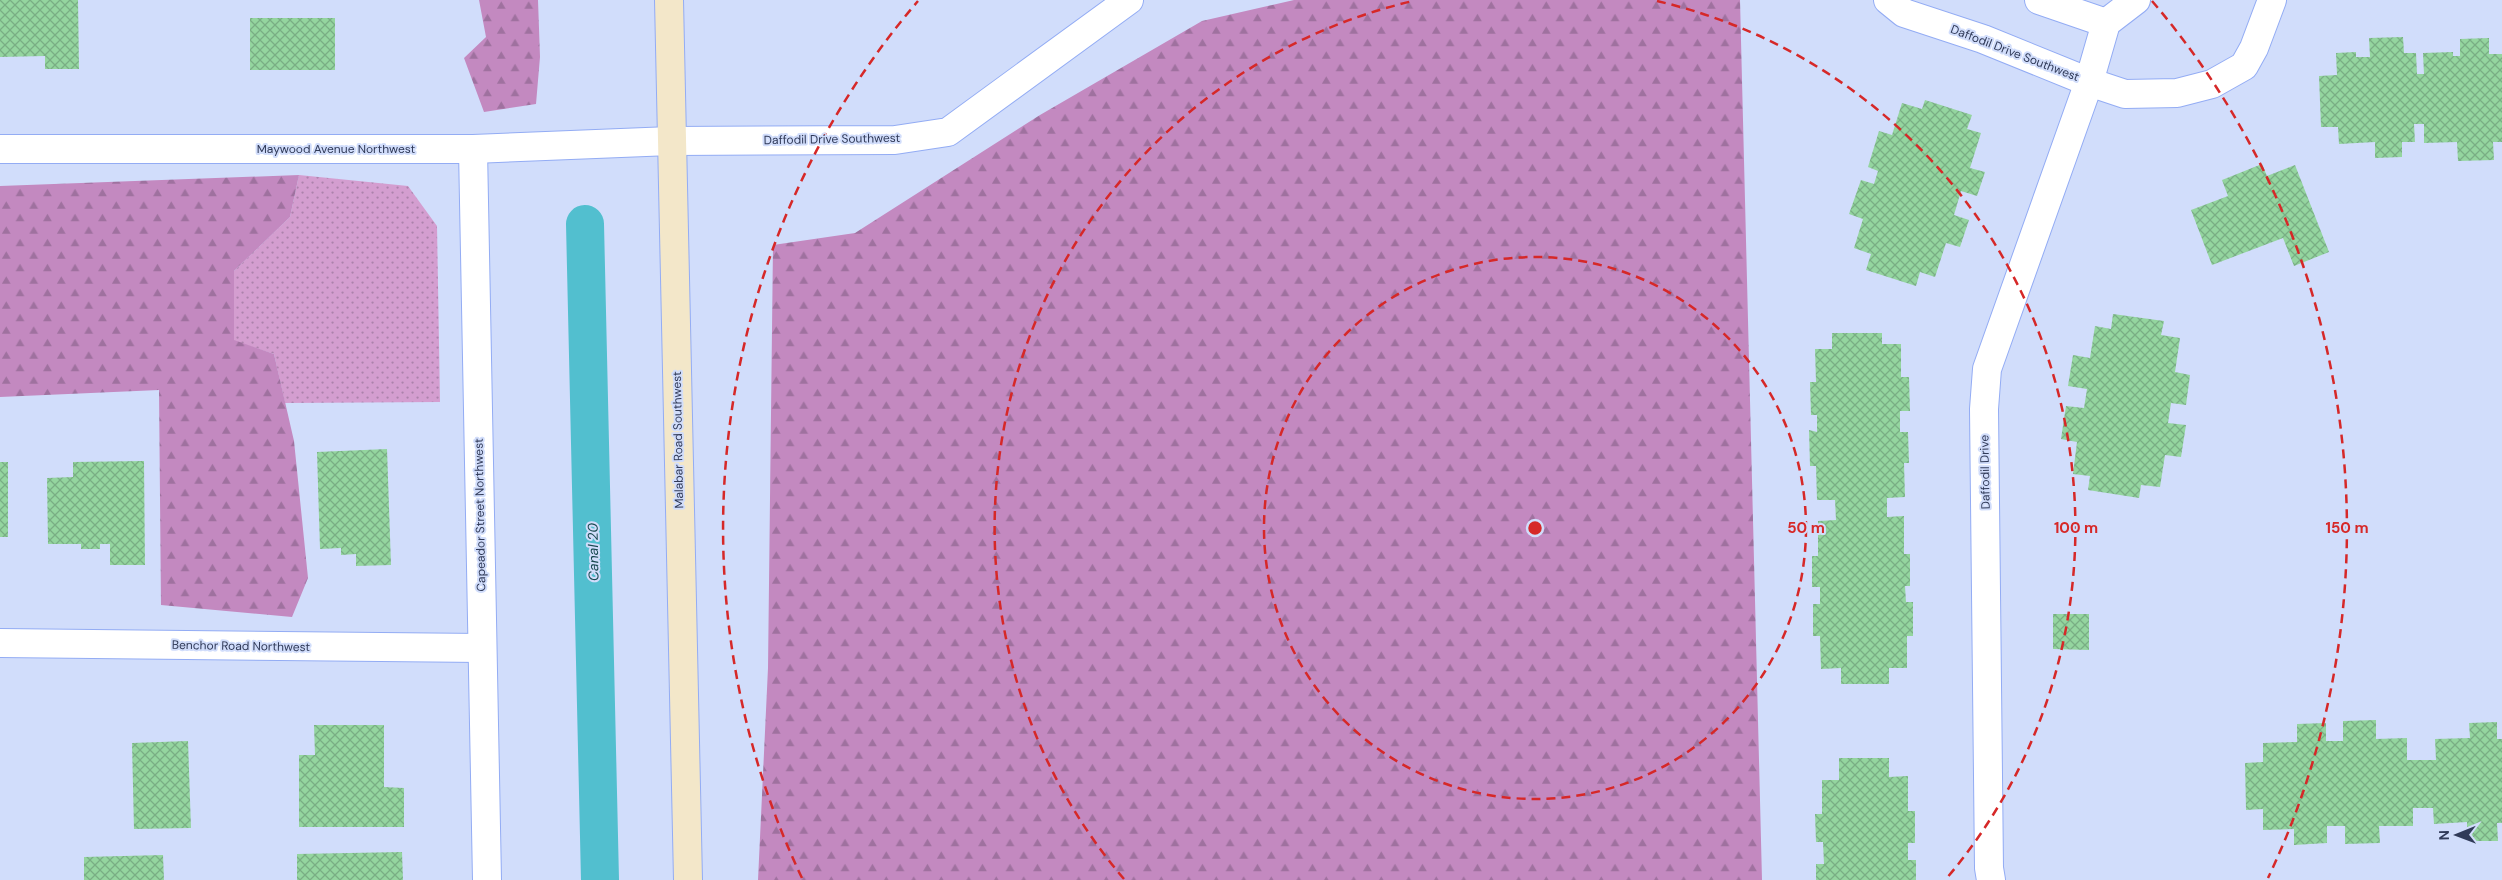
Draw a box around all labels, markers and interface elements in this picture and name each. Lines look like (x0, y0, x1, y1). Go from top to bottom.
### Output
street label: Daffodil Drive Southwest (1948, 21, 2082, 85)
street label: Daffodil Drive Southwest (764, 130, 901, 148)
street label: Maywood Avenue Northwest (257, 141, 416, 157)
street label: Malabar Road Southwest (669, 371, 687, 509)
street label: Daffodil Drive (1976, 434, 1994, 509)
street label: Capeador Street Northwest (471, 438, 489, 592)
text: 50 m (1787, 518, 1825, 538)
text: 100 m (2054, 518, 2098, 538)
text: 150 m (2326, 518, 2369, 538)
centre of rings (1526, 519, 1544, 537)
water label: Canal 20 (583, 522, 603, 581)
street label: Benchor Road Northwest (172, 637, 311, 655)
north arrow (2432, 810, 2482, 860)
text: N (2435, 830, 2453, 840)

